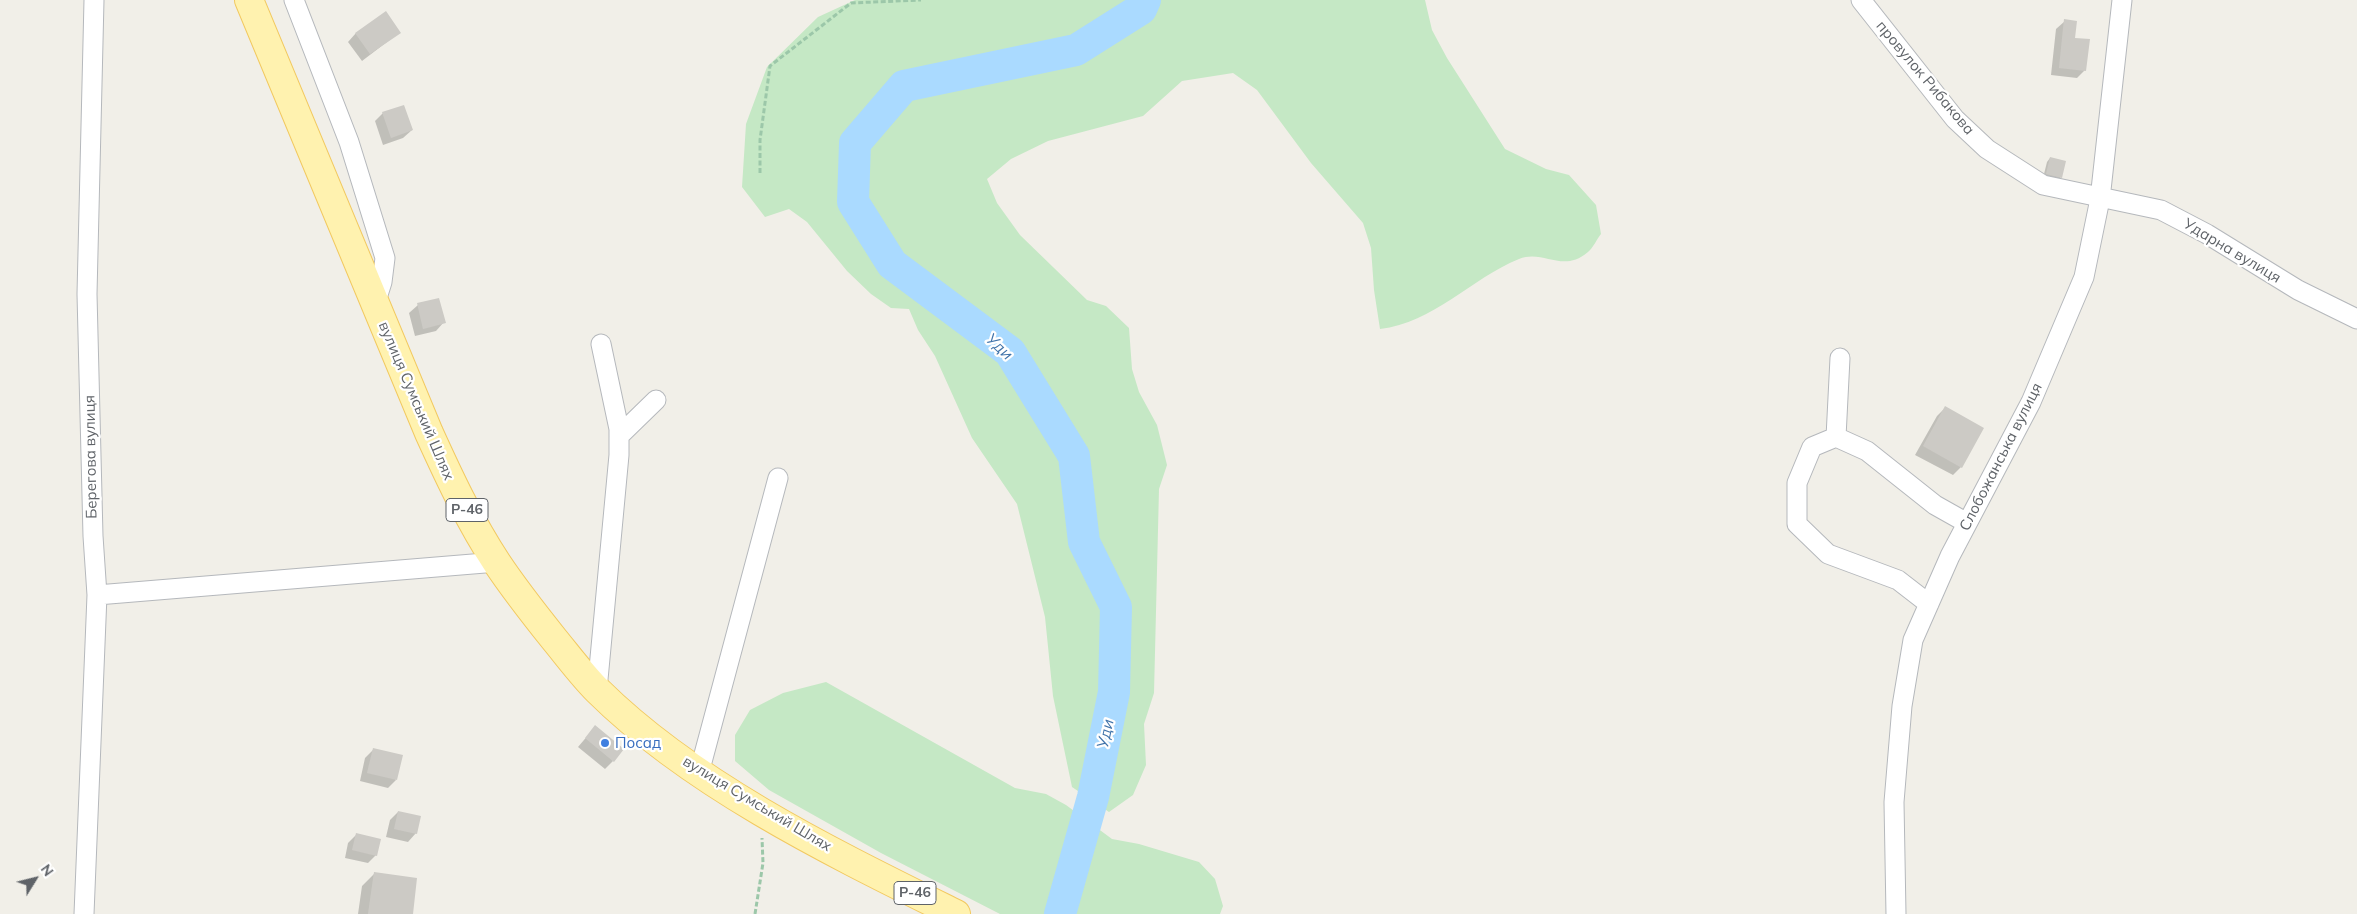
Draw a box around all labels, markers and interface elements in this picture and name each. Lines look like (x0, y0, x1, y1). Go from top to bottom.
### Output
street label: провулок Рибакова (1872, 17, 1978, 139)
street label: Ударна вулиця (2180, 215, 2284, 287)
street label: вулиця Сумський Шлях (374, 319, 458, 483)
water label: Уди (982, 330, 1016, 364)
street label: Слобожанська вулиця (1956, 380, 2046, 534)
street label: Берегова вулиця (81, 395, 101, 519)
road number: Р-46 (446, 498, 488, 522)
water label: Уди (1094, 717, 1118, 751)
place label: Посад (615, 734, 661, 752)
marker: Посад (599, 737, 611, 749)
street label: вулиця Сумський Шлях (679, 752, 835, 856)
north arrow (10, 854, 60, 904)
text: N (37, 861, 58, 880)
road number: Р-46 (894, 881, 936, 904)

